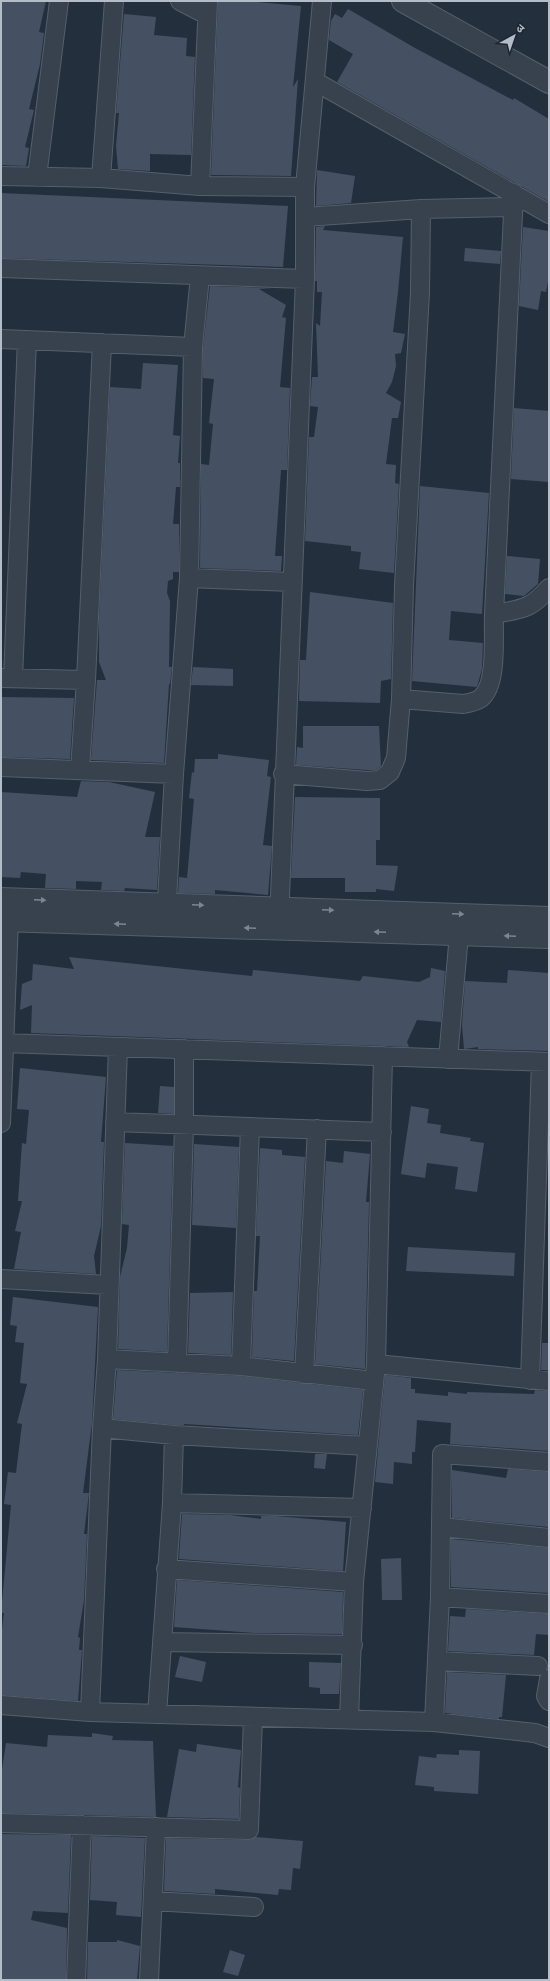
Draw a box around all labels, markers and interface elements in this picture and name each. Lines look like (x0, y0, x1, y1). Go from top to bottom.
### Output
north arrow (494, 16, 534, 56)
text: उ (513, 22, 527, 37)
one-way arrow (34, 897, 47, 903)
one-way arrow (192, 902, 205, 908)
one-way arrow (322, 906, 334, 913)
one-way arrow (452, 911, 464, 918)
one-way arrow (113, 921, 126, 927)
one-way arrow (243, 925, 256, 931)
one-way arrow (373, 929, 386, 935)
one-way arrow (503, 933, 516, 939)

